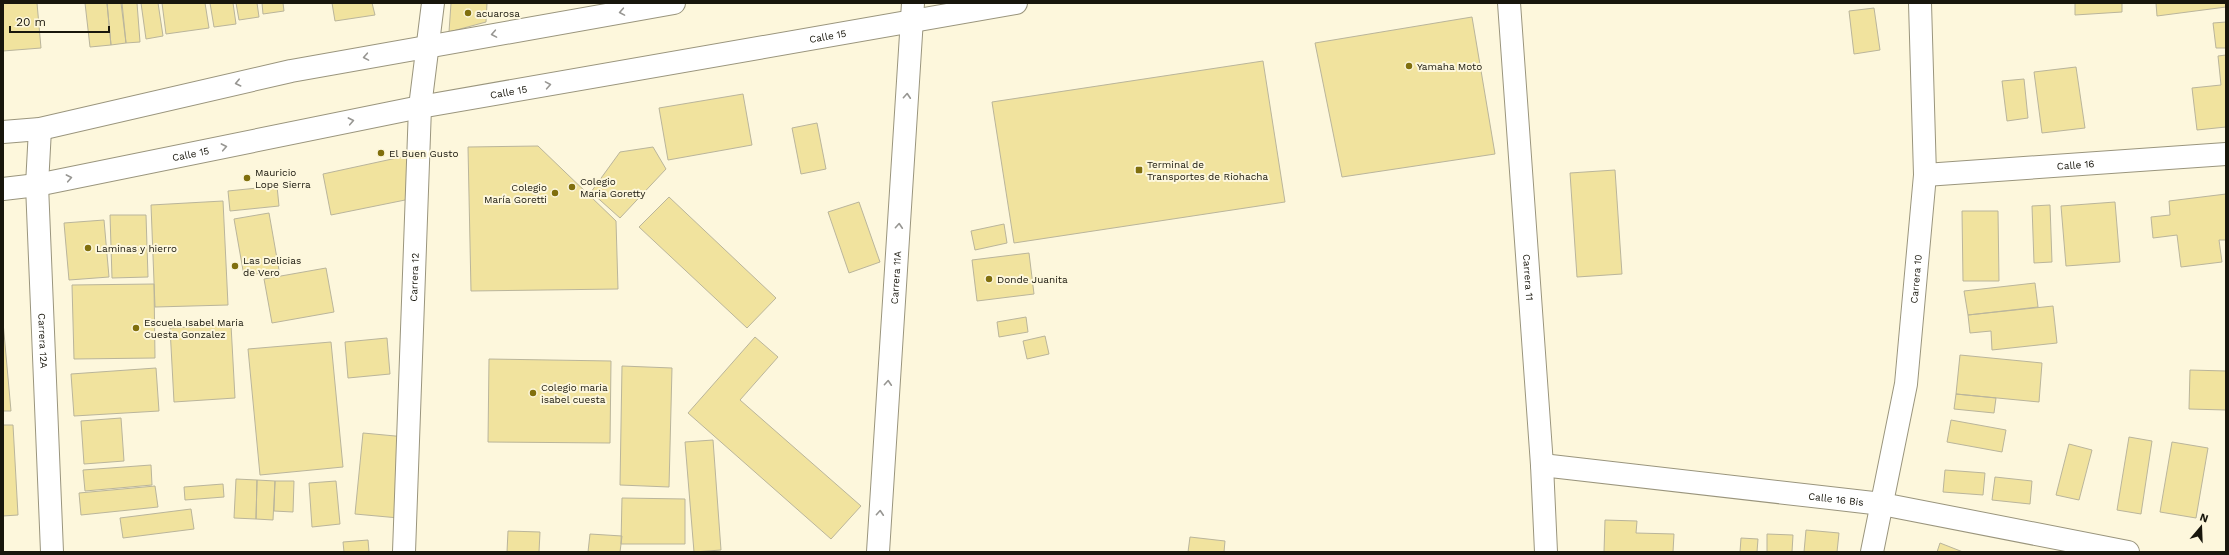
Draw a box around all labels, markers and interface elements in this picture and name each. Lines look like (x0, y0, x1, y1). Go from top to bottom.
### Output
one-way arrow (619, 7, 625, 16)
scale bar (10, 8, 109, 34)
marker: acuarosa (463, 8, 473, 18)
place label: acuarosa (476, 8, 520, 19)
text: 20 m (16, 15, 46, 29)
street label: Calle 15 (808, 28, 847, 45)
one-way arrow (490, 29, 497, 38)
one-way arrow (362, 52, 369, 61)
marker: Yamaha Moto (1404, 61, 1414, 71)
place label: Yamaha Moto (1417, 61, 1482, 72)
one-way arrow (235, 79, 241, 87)
one-way arrow (545, 81, 551, 89)
street label: Calle 15 (489, 83, 528, 101)
one-way arrow (902, 93, 911, 99)
one-way arrow (348, 117, 354, 125)
one-way arrow (221, 143, 227, 151)
street label: Calle 15 (171, 145, 210, 163)
marker: El Buen Gusto (376, 148, 386, 158)
place label: El Buen Gusto (389, 148, 458, 159)
street label: Calle 16 (2056, 158, 2095, 172)
place label: Terminal de Transportes de Riohacha (1147, 159, 1268, 182)
marker: Terminal de Transportes de Riohacha (1134, 165, 1144, 175)
place label: Mauricio Lope Sierra (255, 167, 311, 190)
marker: Mauricio Lope Sierra (242, 173, 252, 183)
one-way arrow (66, 174, 72, 183)
place label: Colegio Maria Goretty (580, 176, 646, 199)
place label: Colegio María Goretti (484, 182, 547, 205)
marker: Colegio Maria Goretty (567, 182, 577, 192)
marker: Colegio María Goretti (550, 188, 560, 198)
one-way arrow (894, 223, 903, 229)
marker: Laminas y hierro (83, 243, 93, 253)
place label: Laminas y hierro (96, 243, 177, 254)
street label: Carrera 11A (889, 250, 903, 305)
street label: Carrera 12 (408, 253, 421, 302)
street label: Carrera 11 (1521, 254, 1535, 301)
street label: Carrera 10 (1908, 254, 1924, 304)
place label: Las Delicias de Vero (243, 255, 301, 278)
marker: Las Delicias de Vero (230, 261, 240, 271)
marker: Donde Juanita (984, 274, 994, 284)
place label: Donde Juanita (997, 274, 1068, 285)
street label: Carrera 12A (36, 313, 50, 369)
place label: Escuela Isabel Maria Cuesta Gonzalez (144, 317, 244, 340)
marker: Escuela Isabel Maria Cuesta Gonzalez (131, 323, 141, 333)
one-way arrow (884, 380, 893, 386)
place label: Colegio maria isabel cuesta (541, 382, 608, 405)
marker: Colegio maria isabel cuesta (528, 388, 538, 398)
street label: Calle 16 Bis (1808, 491, 1864, 508)
north arrow (2181, 507, 2221, 547)
one-way arrow (876, 510, 885, 516)
text: N (2198, 511, 2210, 525)

